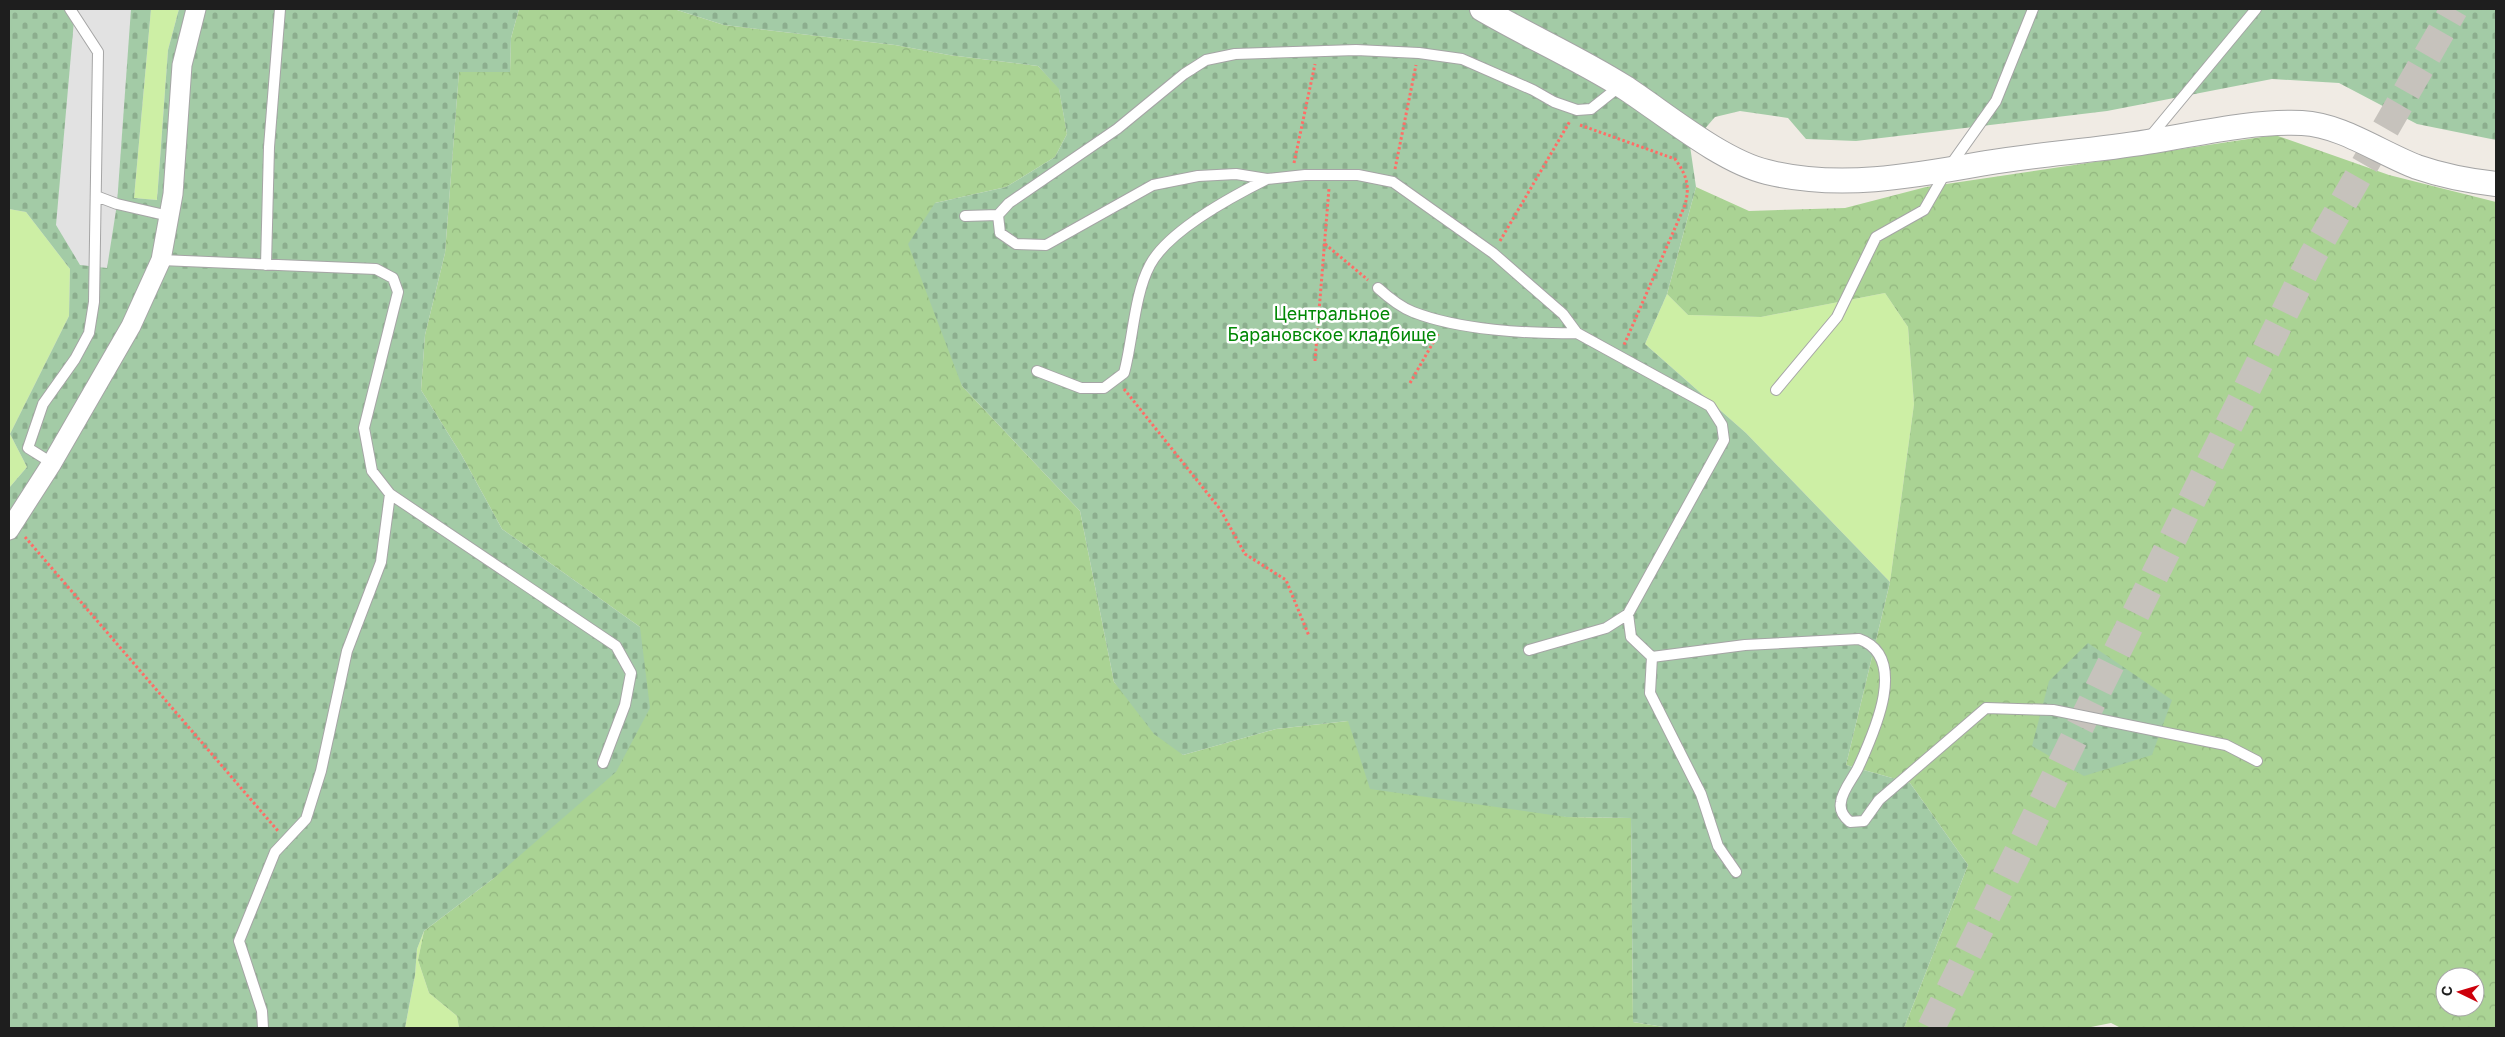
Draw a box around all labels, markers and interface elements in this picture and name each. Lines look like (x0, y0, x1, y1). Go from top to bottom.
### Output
park label: Центральное Барановское кладбище (1228, 303, 1436, 345)
north arrow (2435, 967, 2485, 1017)
text: С (2438, 985, 2455, 997)

